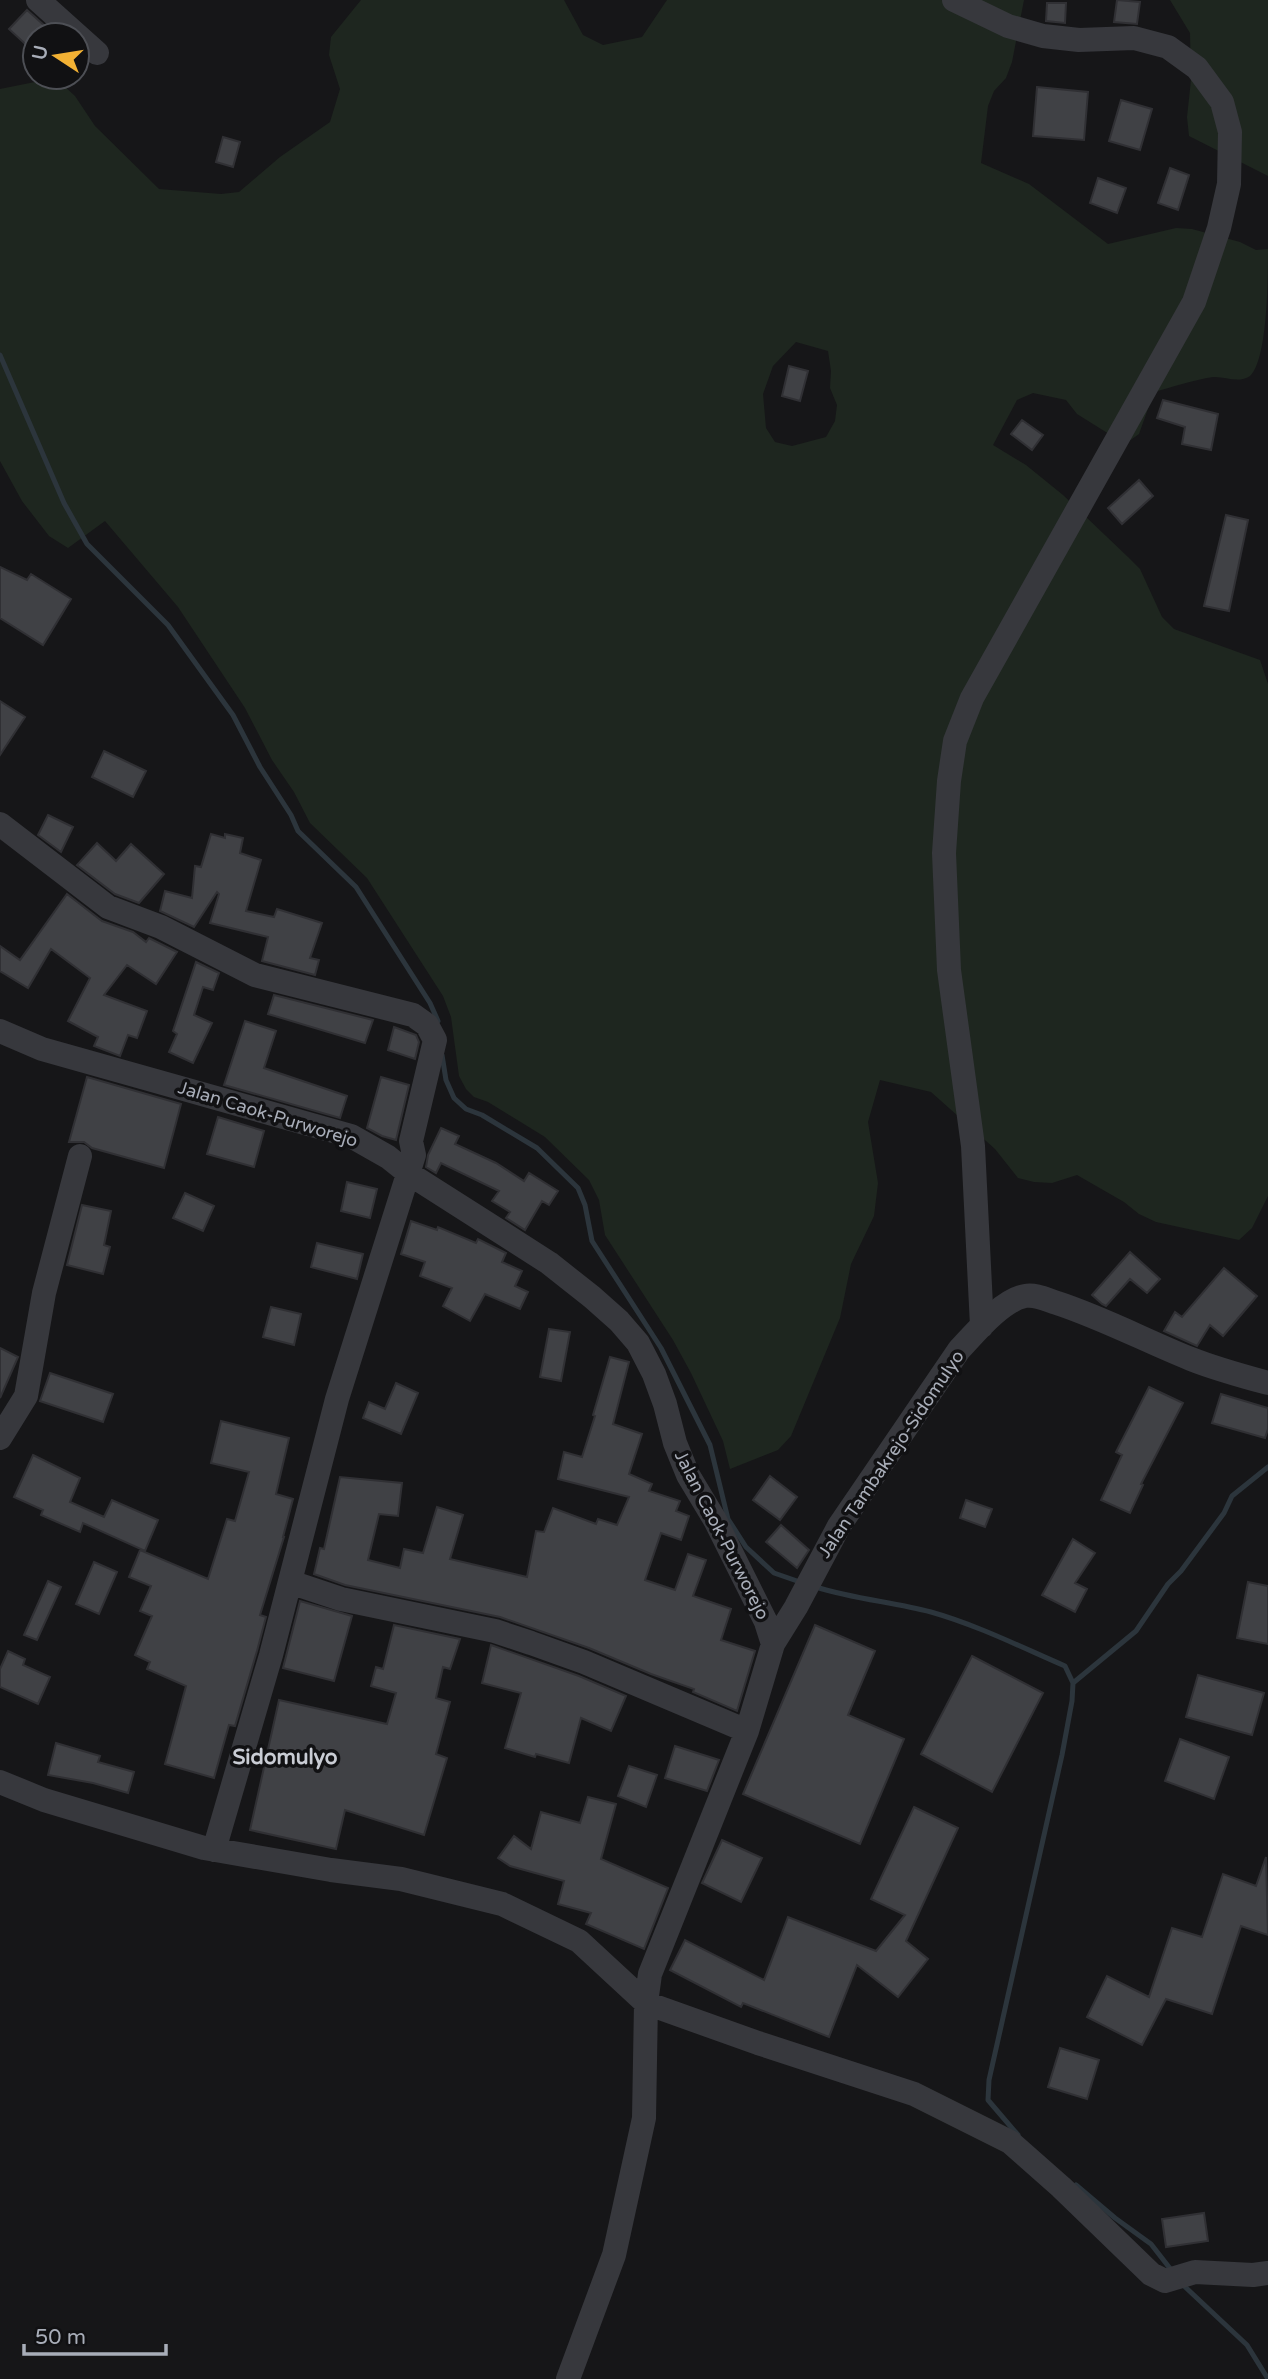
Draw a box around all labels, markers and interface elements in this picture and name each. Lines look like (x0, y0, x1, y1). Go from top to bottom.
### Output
north arrow (21, 21, 91, 91)
text: U (28, 43, 53, 62)
street label: Jalan Caok-Purworejo (176, 1076, 361, 1152)
street label: Jalan Tambakrejo-Sidomulyo (813, 1346, 969, 1562)
street label: Jalan Caok-Purworejo (670, 1447, 774, 1623)
district label: Sidomulyo (232, 1745, 338, 1770)
scale bar (24, 2312, 166, 2356)
text: 50 m (35, 2325, 86, 2350)

